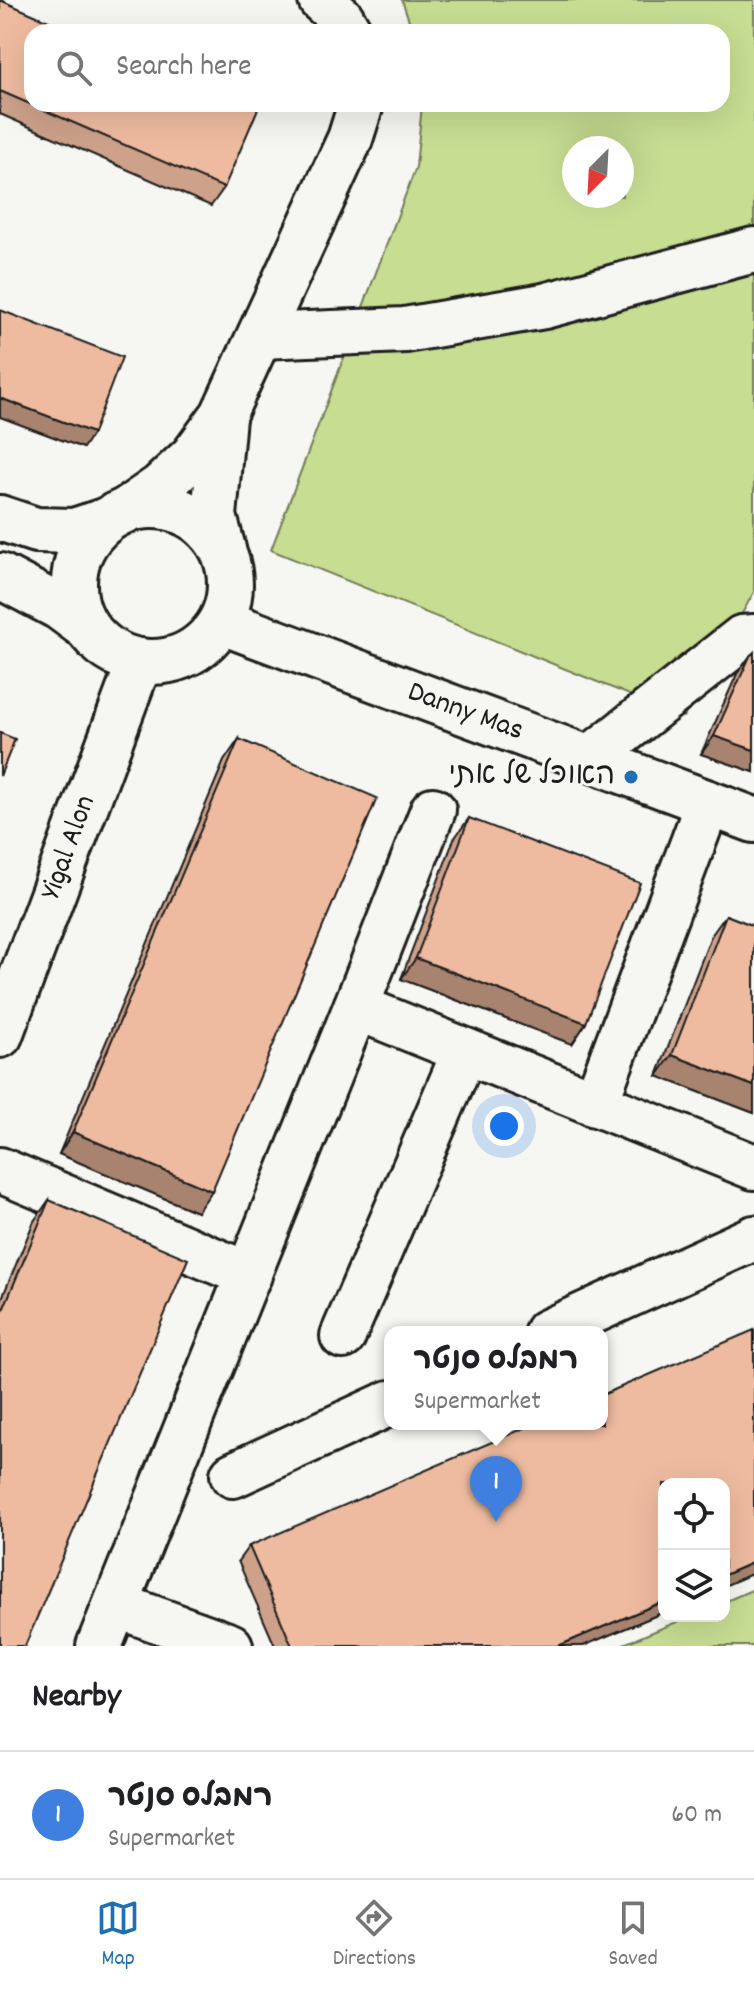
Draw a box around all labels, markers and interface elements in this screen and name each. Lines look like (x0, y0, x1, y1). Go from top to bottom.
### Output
search box (24, 24, 730, 112)
icon: search (52, 46, 96, 90)
text: Search here (116, 47, 252, 90)
north arrow (562, 136, 634, 208)
street label: Danny Mas (401, 672, 529, 754)
place label: האוכל של אתי (449, 756, 615, 799)
marker: האוכל של אתי (622, 768, 640, 786)
street label: Yigal Alon (31, 790, 109, 906)
your location (484, 1106, 524, 1146)
popup (384, 1326, 608, 1430)
text: רמבלס סנטר (414, 1341, 578, 1384)
text: Supermarket (414, 1384, 541, 1421)
pin: 1 (470, 1456, 522, 1522)
map controls (658, 1478, 730, 1622)
button: locate (658, 1478, 730, 1550)
button: layers (658, 1550, 730, 1622)
text: Nearby (32, 1674, 121, 1723)
text: רמבלס סנטר (108, 1778, 273, 1821)
text: 1 (55, 1797, 61, 1834)
text: 60 m (671, 1797, 722, 1834)
text: Supermarket (108, 1821, 235, 1858)
tab: Map (96, 1896, 140, 1975)
tab: Directions (333, 1896, 416, 1975)
tab: Saved (609, 1896, 658, 1975)

